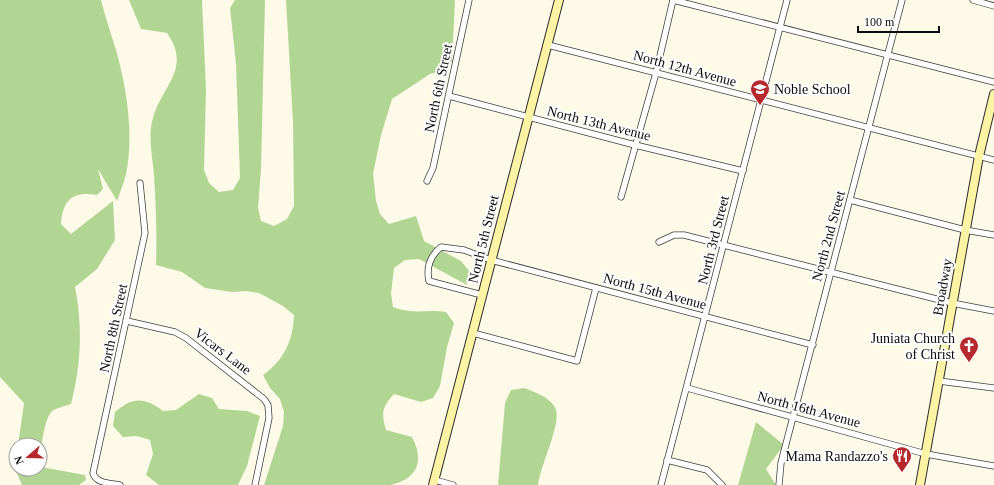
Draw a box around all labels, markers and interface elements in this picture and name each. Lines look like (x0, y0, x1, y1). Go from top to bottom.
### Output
scale bar (858, 8, 939, 34)
text: 100 m (864, 15, 895, 29)
street label: North 6th Street (422, 42, 455, 134)
street label: North 12th Avenue (632, 47, 738, 89)
school or university icon: Noble School (749, 78, 771, 106)
place label: Noble School (774, 82, 851, 97)
street label: North 13th Avenue (546, 103, 652, 144)
street label: North 2nd Street (809, 189, 848, 283)
street label: North 5th Street (465, 193, 502, 285)
street label: North 3rd Street (695, 194, 732, 286)
street label: Broadway (930, 257, 955, 317)
street label: North 15th Avenue (602, 270, 708, 312)
street label: North 8th Street (97, 282, 130, 374)
street label: Vicars Lane (191, 325, 254, 378)
place label: Juniata Church of Christ (871, 331, 955, 362)
church icon: Juniata Church of Christ (958, 335, 980, 363)
street label: North 16th Avenue (756, 388, 862, 430)
north arrow (8, 437, 48, 477)
restaurant icon: Mama Randazzo's (891, 445, 913, 473)
place label: Mama Randazzo's (786, 449, 888, 464)
text: N (12, 455, 26, 466)

